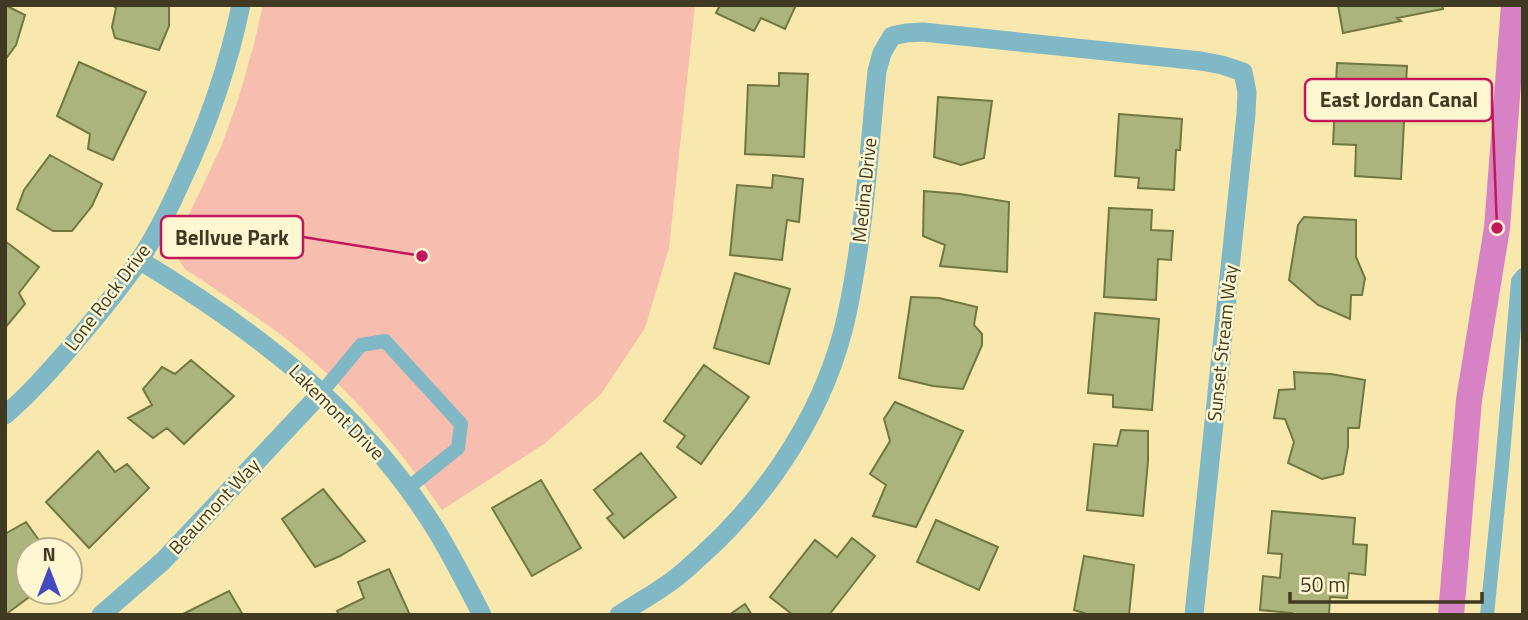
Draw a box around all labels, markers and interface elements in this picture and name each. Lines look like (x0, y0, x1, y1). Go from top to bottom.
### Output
callout: East Jordan Canal (1305, 79, 1492, 121)
text: East Jordan Canal (1320, 83, 1478, 115)
street label: Medina Drive (844, 136, 883, 244)
callout: Bellvue Park (161, 216, 303, 258)
text: Bellvue Park (175, 221, 289, 253)
street label: Lone Rock Drive (57, 237, 157, 356)
street label: Sunset Stream Way (1199, 263, 1244, 423)
street label: Lakemont Drive (283, 357, 392, 466)
street label: Beaumont Way (161, 451, 266, 561)
north arrow (14, 536, 84, 606)
text: N (42, 539, 56, 568)
scale bar (1290, 560, 1482, 604)
text: 50 m (1300, 568, 1346, 600)

